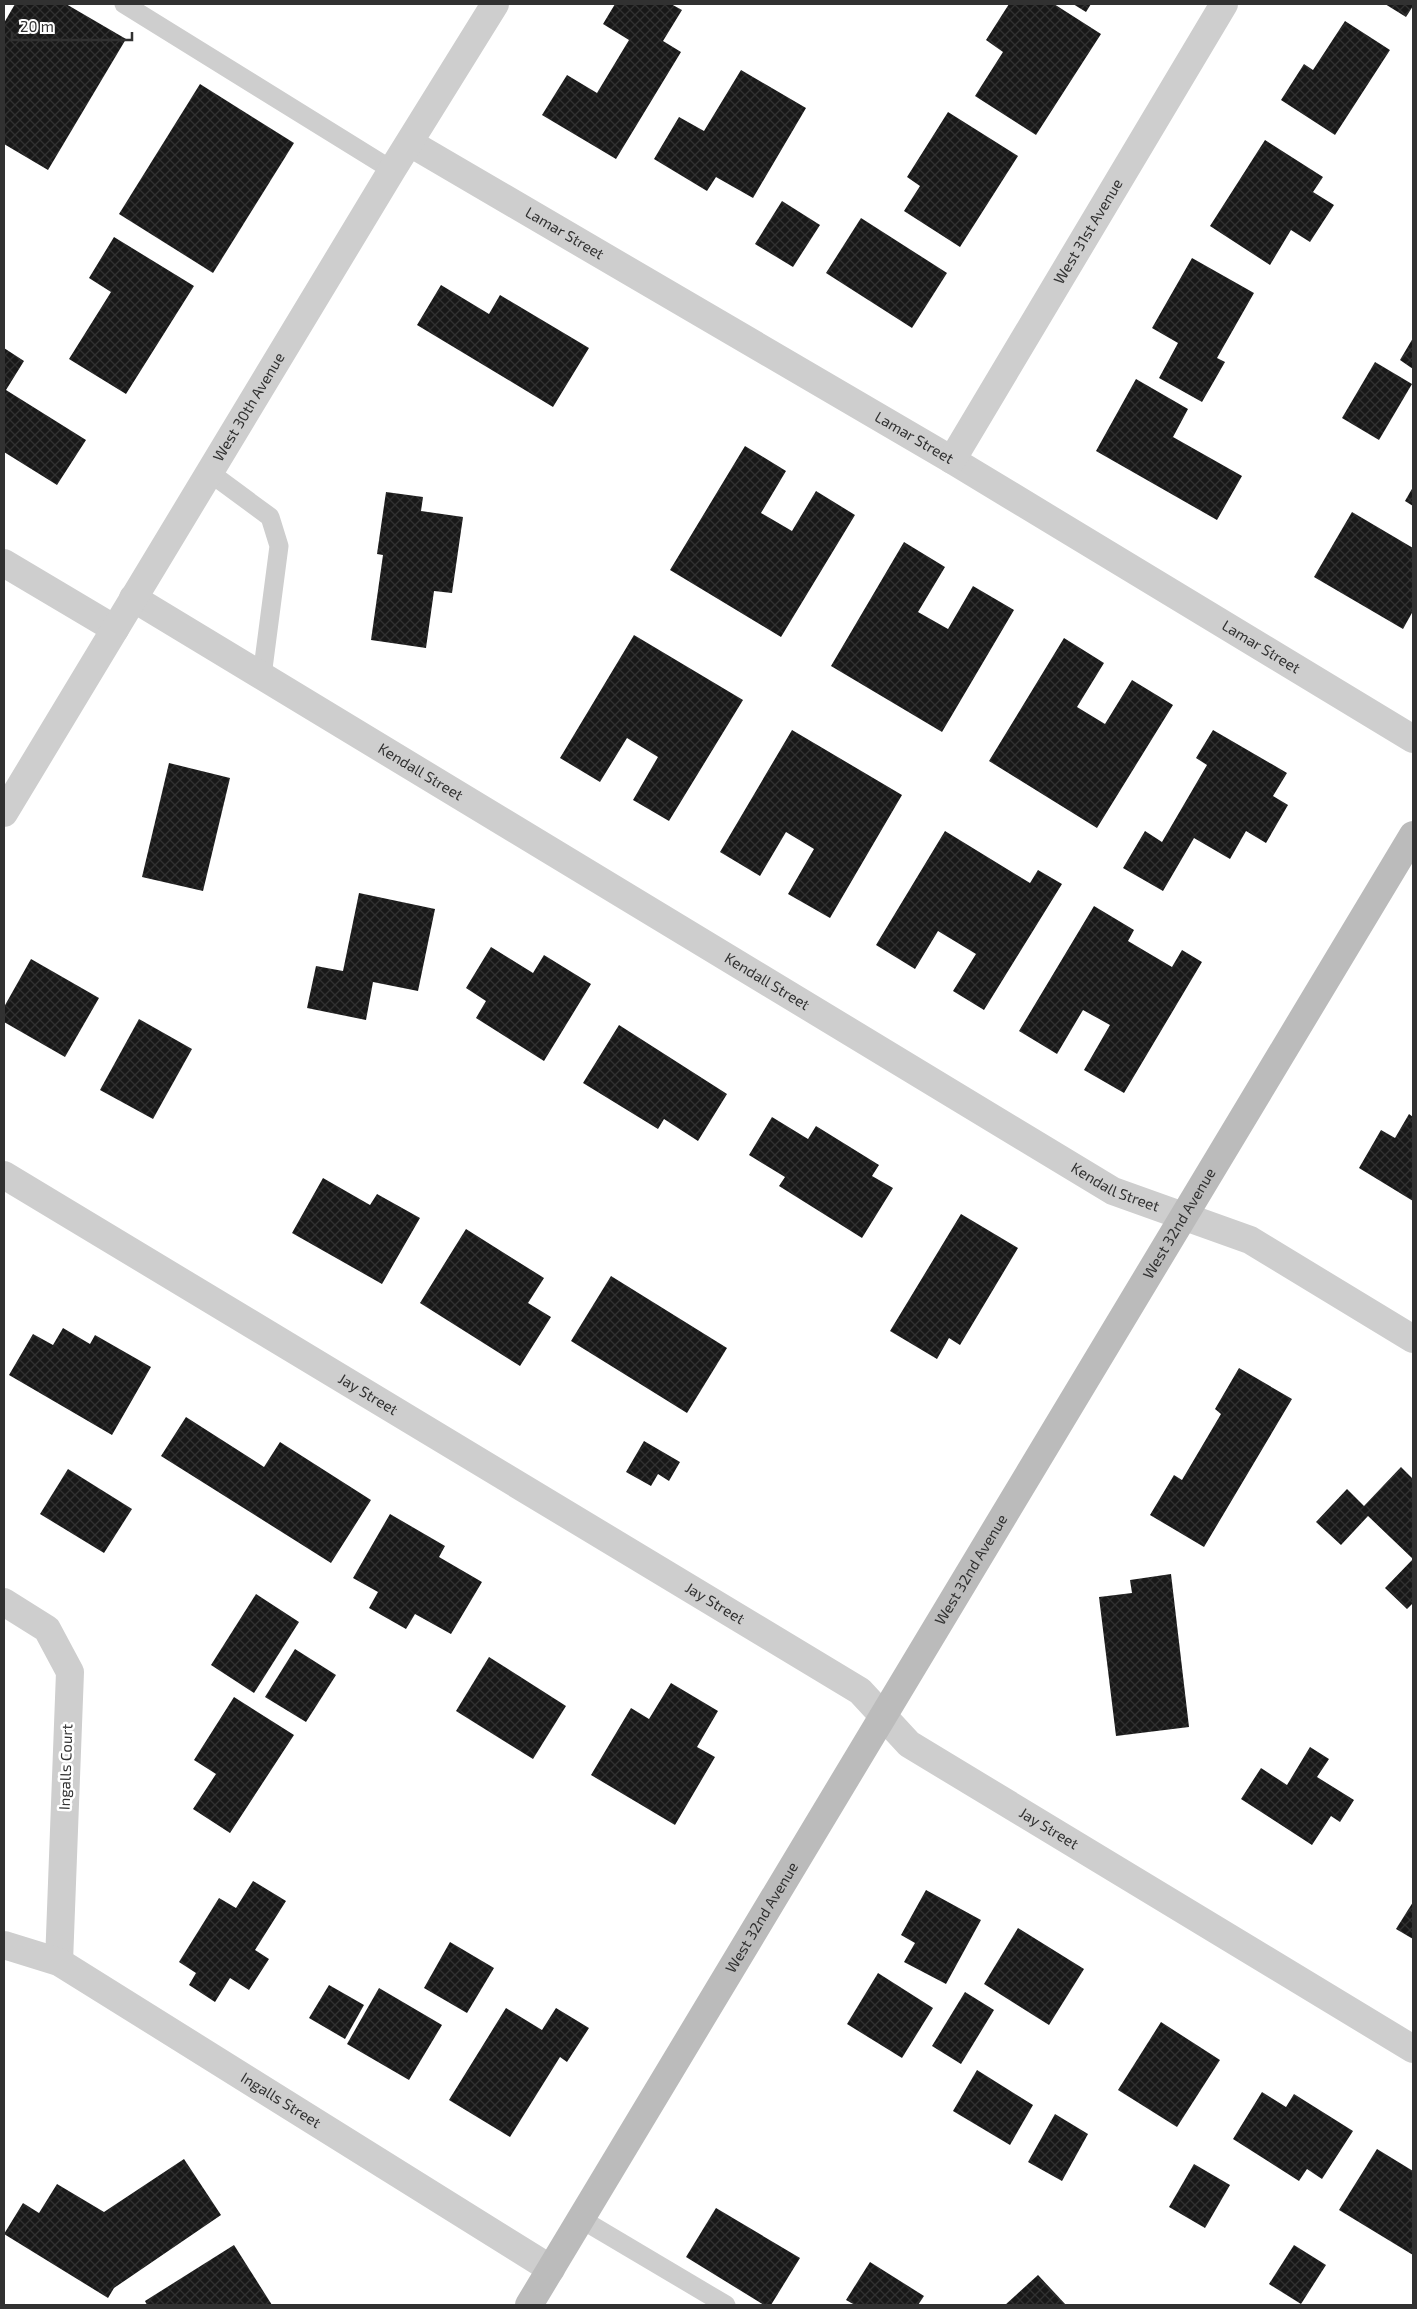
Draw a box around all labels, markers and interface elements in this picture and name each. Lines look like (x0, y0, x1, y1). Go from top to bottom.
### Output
scale bar (12, 10, 132, 42)
text: 20 m (20, 17, 54, 35)
street label: West 31st Avenue (1049, 175, 1126, 287)
street label: Lamar Street (522, 202, 608, 263)
street label: West 30th Avenue (208, 349, 288, 464)
street label: Lamar Street (872, 407, 957, 467)
street label: Lamar Street (1219, 616, 1304, 677)
street label: Kendall Street (375, 739, 467, 804)
street label: Kendall Street (722, 948, 813, 1013)
street label: Kendall Street (1068, 1158, 1162, 1215)
street label: West 32nd Avenue (1138, 1164, 1219, 1282)
street label: Jay Street (336, 1369, 402, 1418)
street label: West 32nd Avenue (930, 1511, 1011, 1628)
street label: Jay Street (682, 1578, 749, 1628)
street label: Ingalls Court (54, 1723, 76, 1810)
street label: Jay Street (1016, 1803, 1082, 1853)
street label: West 32nd Avenue (721, 1858, 801, 1976)
street label: Ingalls Street (238, 2068, 325, 2131)

